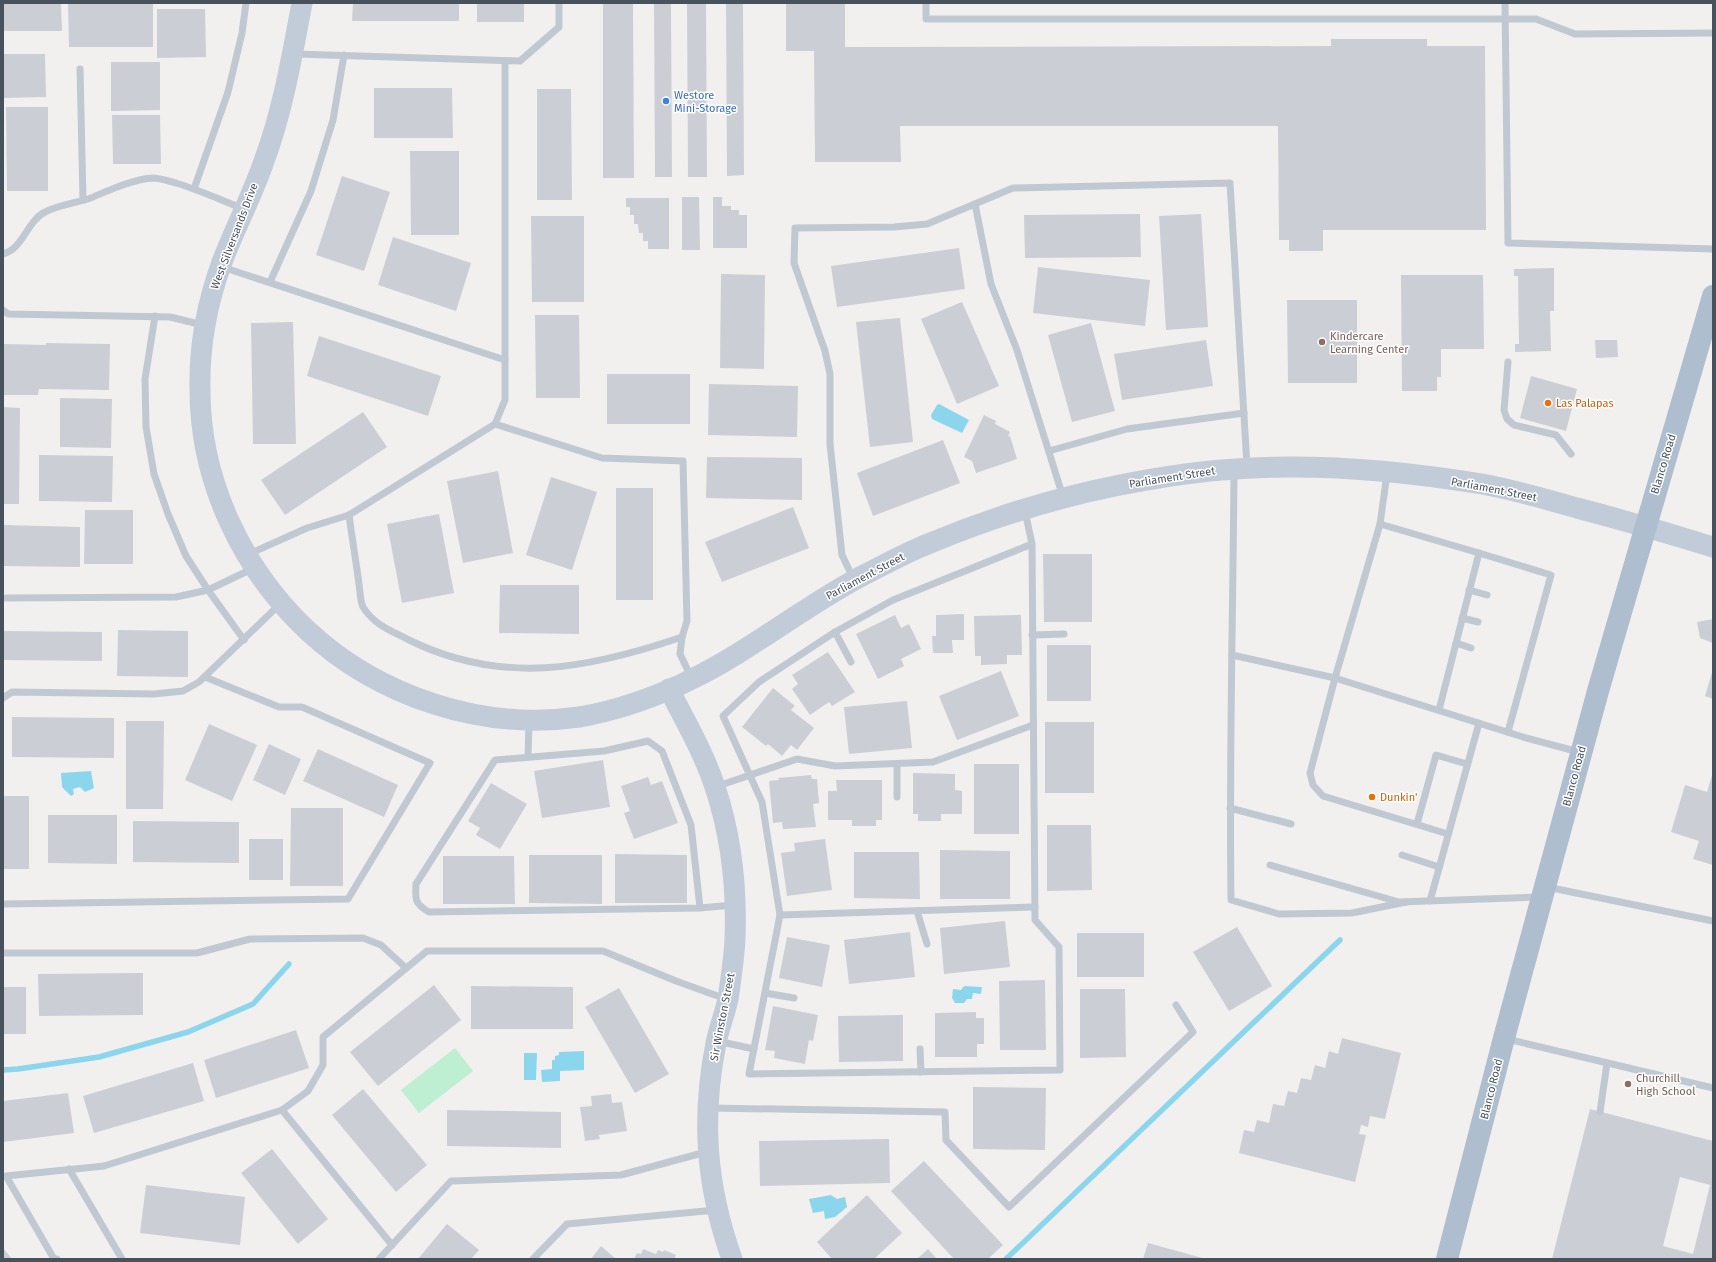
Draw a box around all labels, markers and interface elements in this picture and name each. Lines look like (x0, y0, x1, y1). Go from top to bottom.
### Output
place label: Westore Mini-Storage (674, 89, 737, 115)
marker: Westore Mini-Storage (661, 96, 671, 106)
street label: West Silversands Drive (208, 181, 261, 291)
place label: Kindercare Learning Center (1330, 330, 1409, 356)
marker: Kindercare Learning Center (1317, 337, 1327, 347)
place label: Las Palapas (1556, 397, 1614, 410)
marker: Las Palapas (1543, 398, 1553, 408)
street label: Blanco Road (1648, 433, 1679, 496)
street label: Parliament Street (1128, 464, 1216, 491)
street label: Parliament Street (1450, 475, 1538, 504)
street label: Parliament Street (824, 550, 907, 603)
street label: Blanco Road (1560, 744, 1589, 808)
place label: Dunkin' (1380, 791, 1417, 804)
marker: Dunkin' (1367, 792, 1377, 802)
street label: Sir Winston Street (708, 972, 737, 1062)
street label: Blanco Road (1478, 1057, 1505, 1121)
place label: Churchill High School (1636, 1072, 1695, 1098)
marker: Churchill High School (1623, 1079, 1633, 1089)

